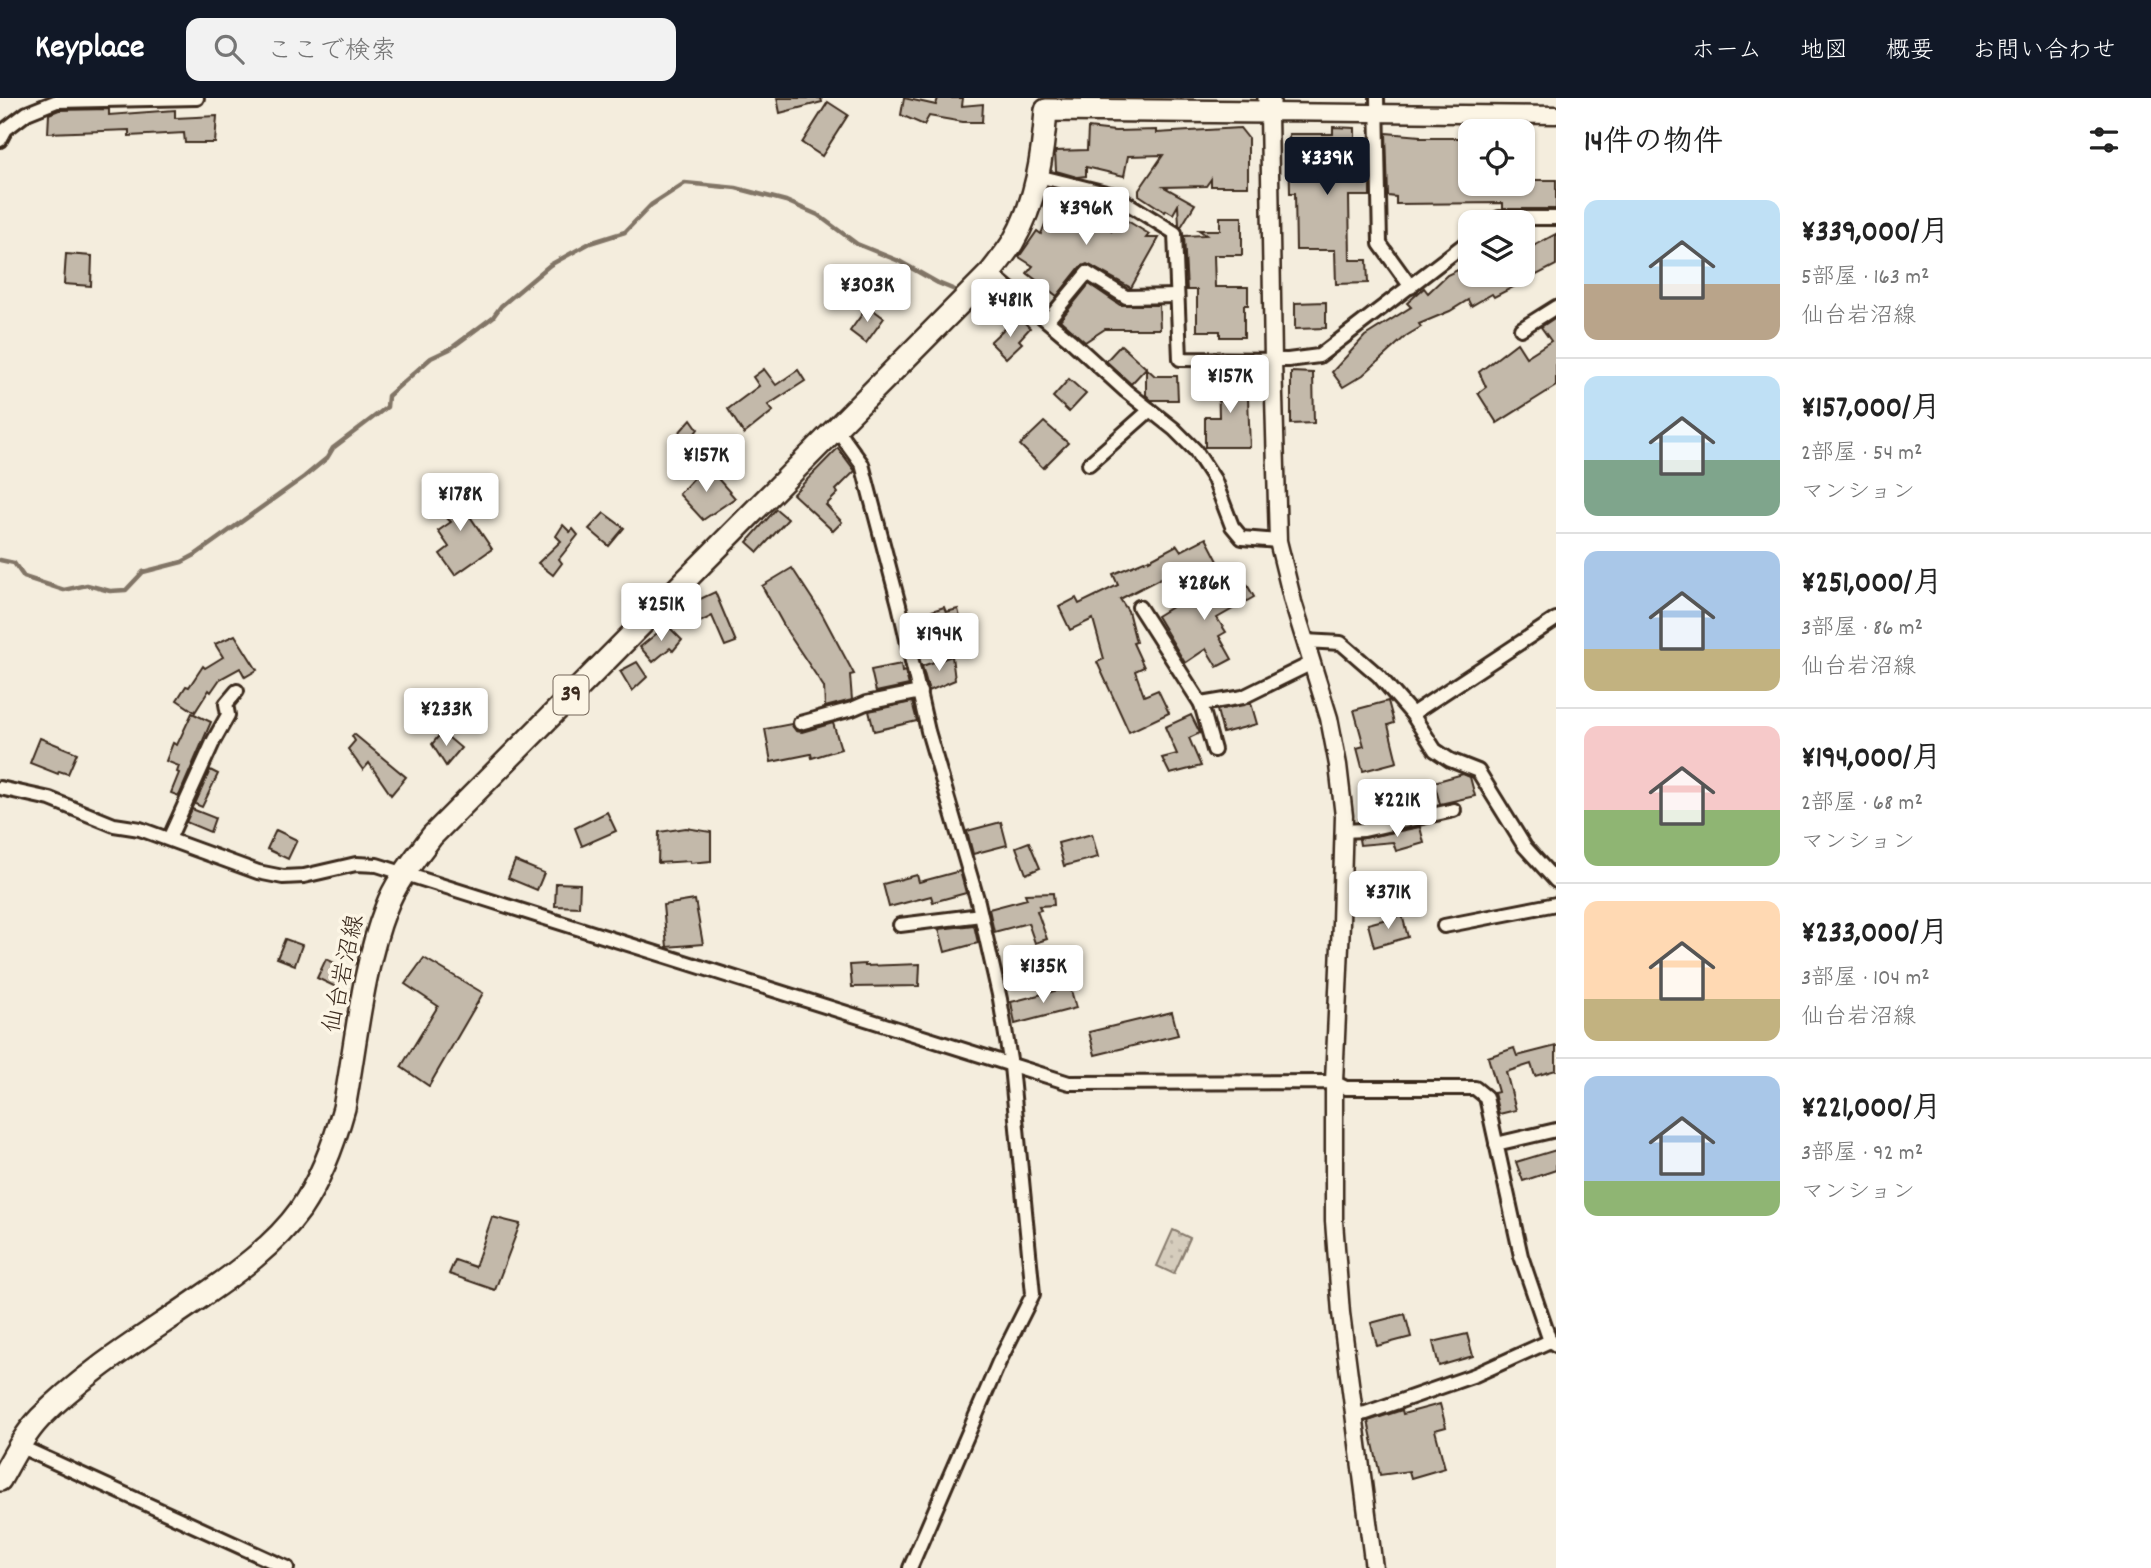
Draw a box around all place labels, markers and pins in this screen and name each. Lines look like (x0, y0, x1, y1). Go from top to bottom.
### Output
pin: ¥339K (1278, 138, 1376, 197)
pin: ¥396K (1037, 188, 1135, 247)
pin: ¥303K (818, 264, 916, 324)
pin: ¥481K (961, 280, 1059, 339)
pin: ¥157K (1181, 356, 1279, 415)
pin: ¥157K (657, 434, 755, 494)
pin: ¥178K (411, 474, 509, 533)
pin: ¥286K (1155, 562, 1253, 622)
pin: ¥251K (612, 584, 710, 643)
pin: ¥194K (890, 614, 988, 673)
pin: ¥233K (397, 688, 495, 748)
pin: ¥221K (1348, 780, 1446, 839)
pin: ¥371K (1339, 872, 1437, 931)
pin: ¥135K (994, 946, 1092, 1005)

